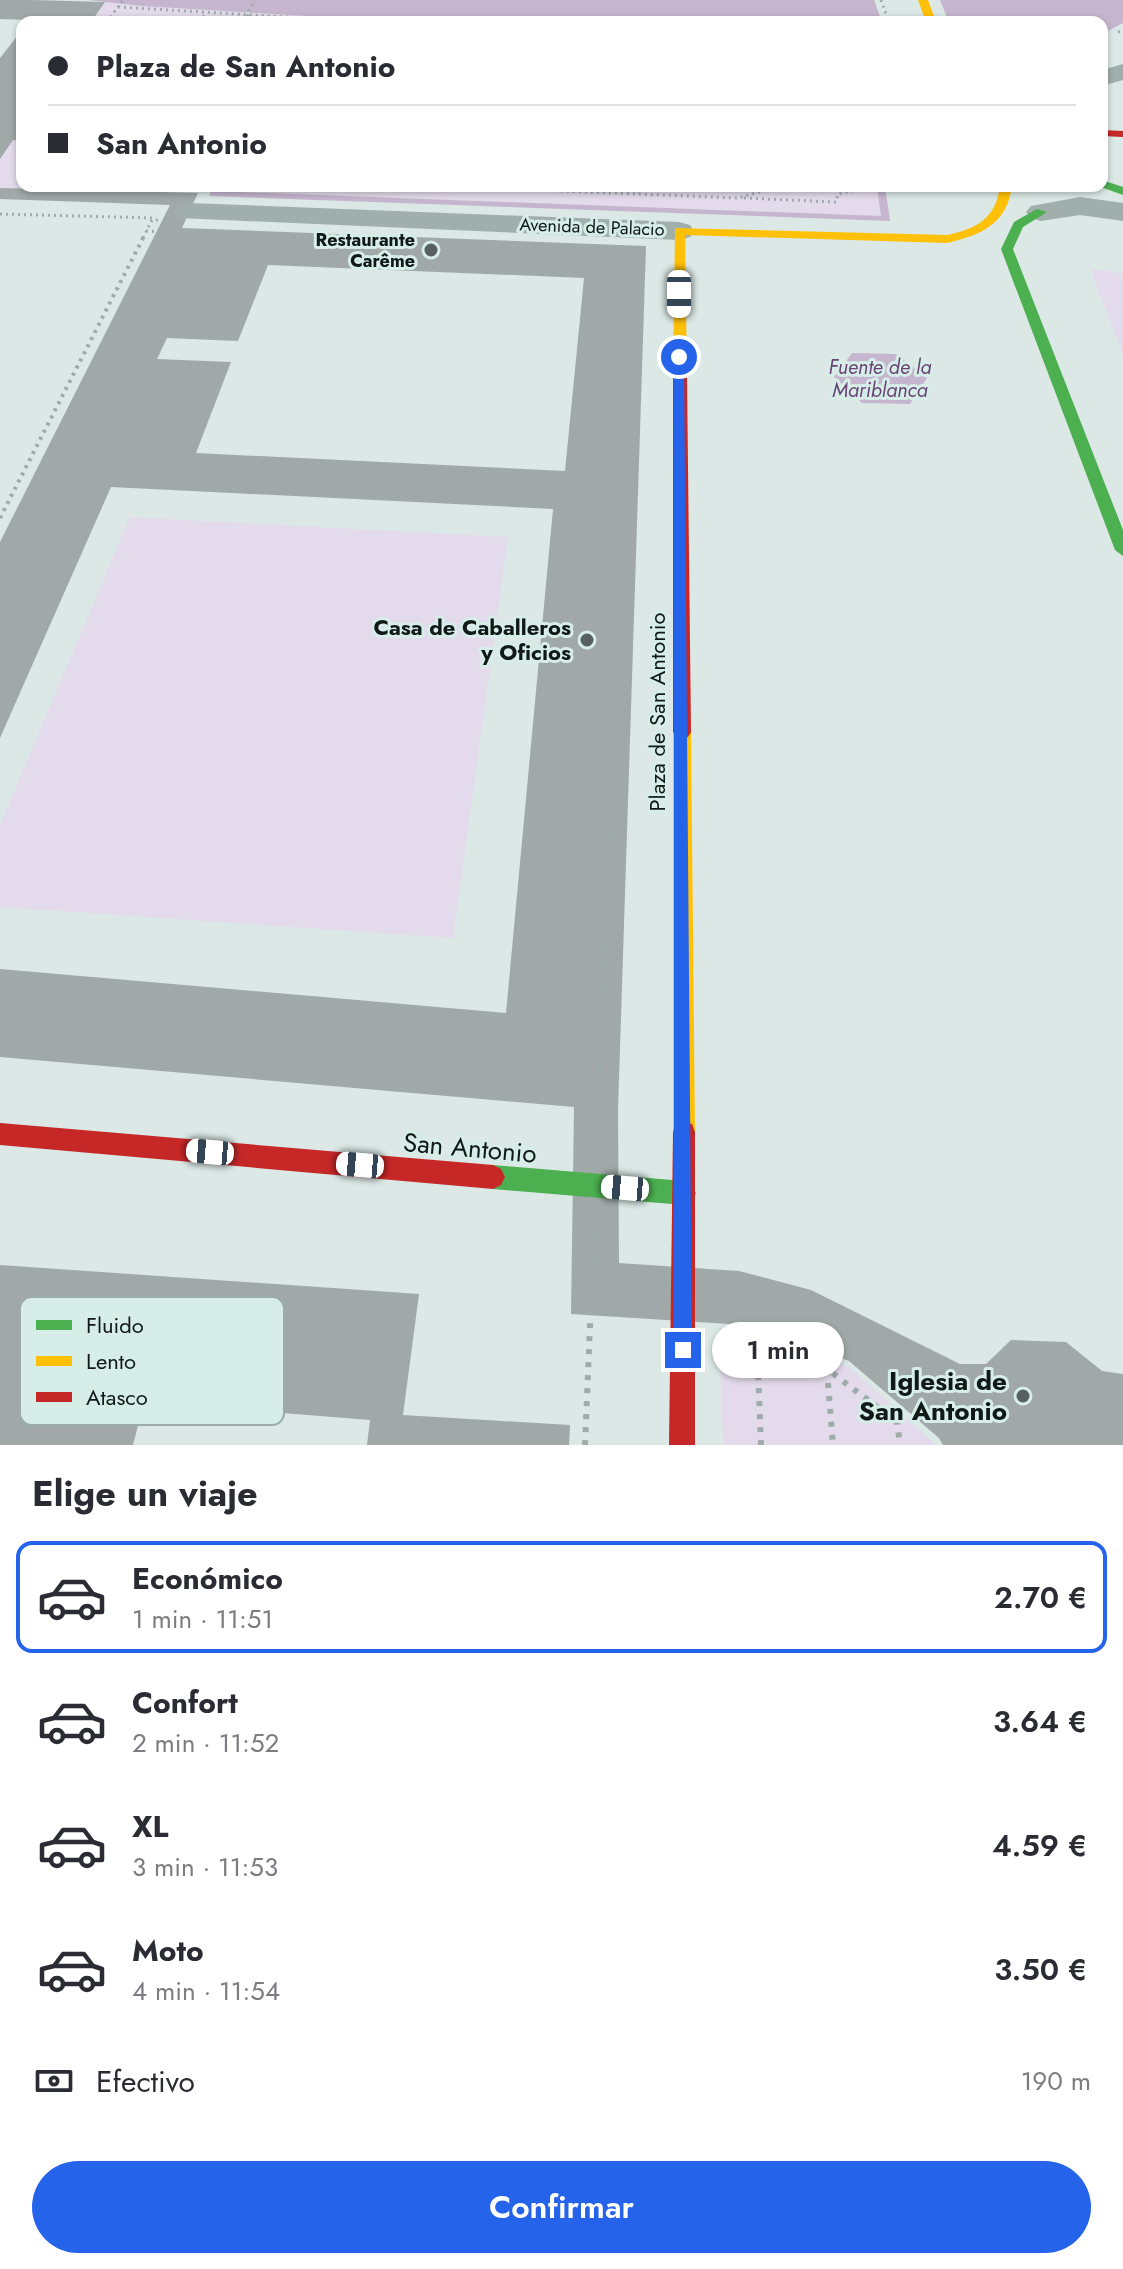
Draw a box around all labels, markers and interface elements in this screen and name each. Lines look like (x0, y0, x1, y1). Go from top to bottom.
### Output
text: Plaza de San Antonio (96, 45, 395, 88)
text: San Antonio (96, 122, 267, 165)
street label: Avenida de Palacio (519, 211, 665, 243)
place label: Restaurante Carême (316, 227, 415, 274)
marker: Restaurante Carême (422, 241, 440, 259)
car (667, 270, 691, 318)
route start (661, 339, 697, 375)
water label: Fuente de la Mariblanca (829, 353, 931, 405)
place label: Casa de Caballeros y Oficios (374, 611, 571, 668)
street label: Plaza de San Antonio (641, 613, 673, 811)
marker: Casa de Caballeros y Oficios (578, 631, 596, 649)
street label: San Antonio (402, 1123, 538, 1173)
car (185, 1138, 235, 1166)
car (335, 1151, 385, 1179)
car (600, 1174, 650, 1202)
legend (20, 1297, 284, 1425)
text: Fluido (86, 1309, 144, 1341)
callout: 1 min (711, 1322, 843, 1378)
text: 1 min (746, 1331, 810, 1369)
route end (665, 1332, 701, 1368)
text: Lento (86, 1345, 136, 1377)
place label: Iglesia de San Antonio (859, 1362, 1007, 1430)
text: Atasco (86, 1381, 148, 1413)
marker: Iglesia de San Antonio (1014, 1387, 1032, 1405)
text: Elige un viaje (32, 1467, 258, 1519)
text: Económico (132, 1557, 283, 1600)
icon: car (36, 1561, 108, 1633)
text: 2.70 € (994, 1576, 1087, 1619)
text: 1 min · 11:51 (132, 1600, 273, 1638)
text: Confort (132, 1681, 238, 1724)
icon: car (36, 1685, 108, 1757)
text: 3.64 € (993, 1700, 1087, 1743)
text: 2 min · 11:52 (132, 1724, 279, 1762)
text: XL (132, 1805, 168, 1848)
icon: car (36, 1809, 108, 1881)
text: 4.59 € (992, 1824, 1087, 1867)
text: 3 min · 11:53 (132, 1848, 278, 1886)
text: Moto (132, 1929, 204, 1972)
icon: car (36, 1933, 108, 2005)
text: 3.50 € (994, 1948, 1087, 1991)
text: 4 min · 11:54 (132, 1972, 280, 2010)
icon: cash (32, 2059, 76, 2103)
text: Efectivo (96, 2060, 195, 2103)
text: 190 m (1021, 2062, 1091, 2100)
button: Confirmar (32, 2161, 1091, 2253)

